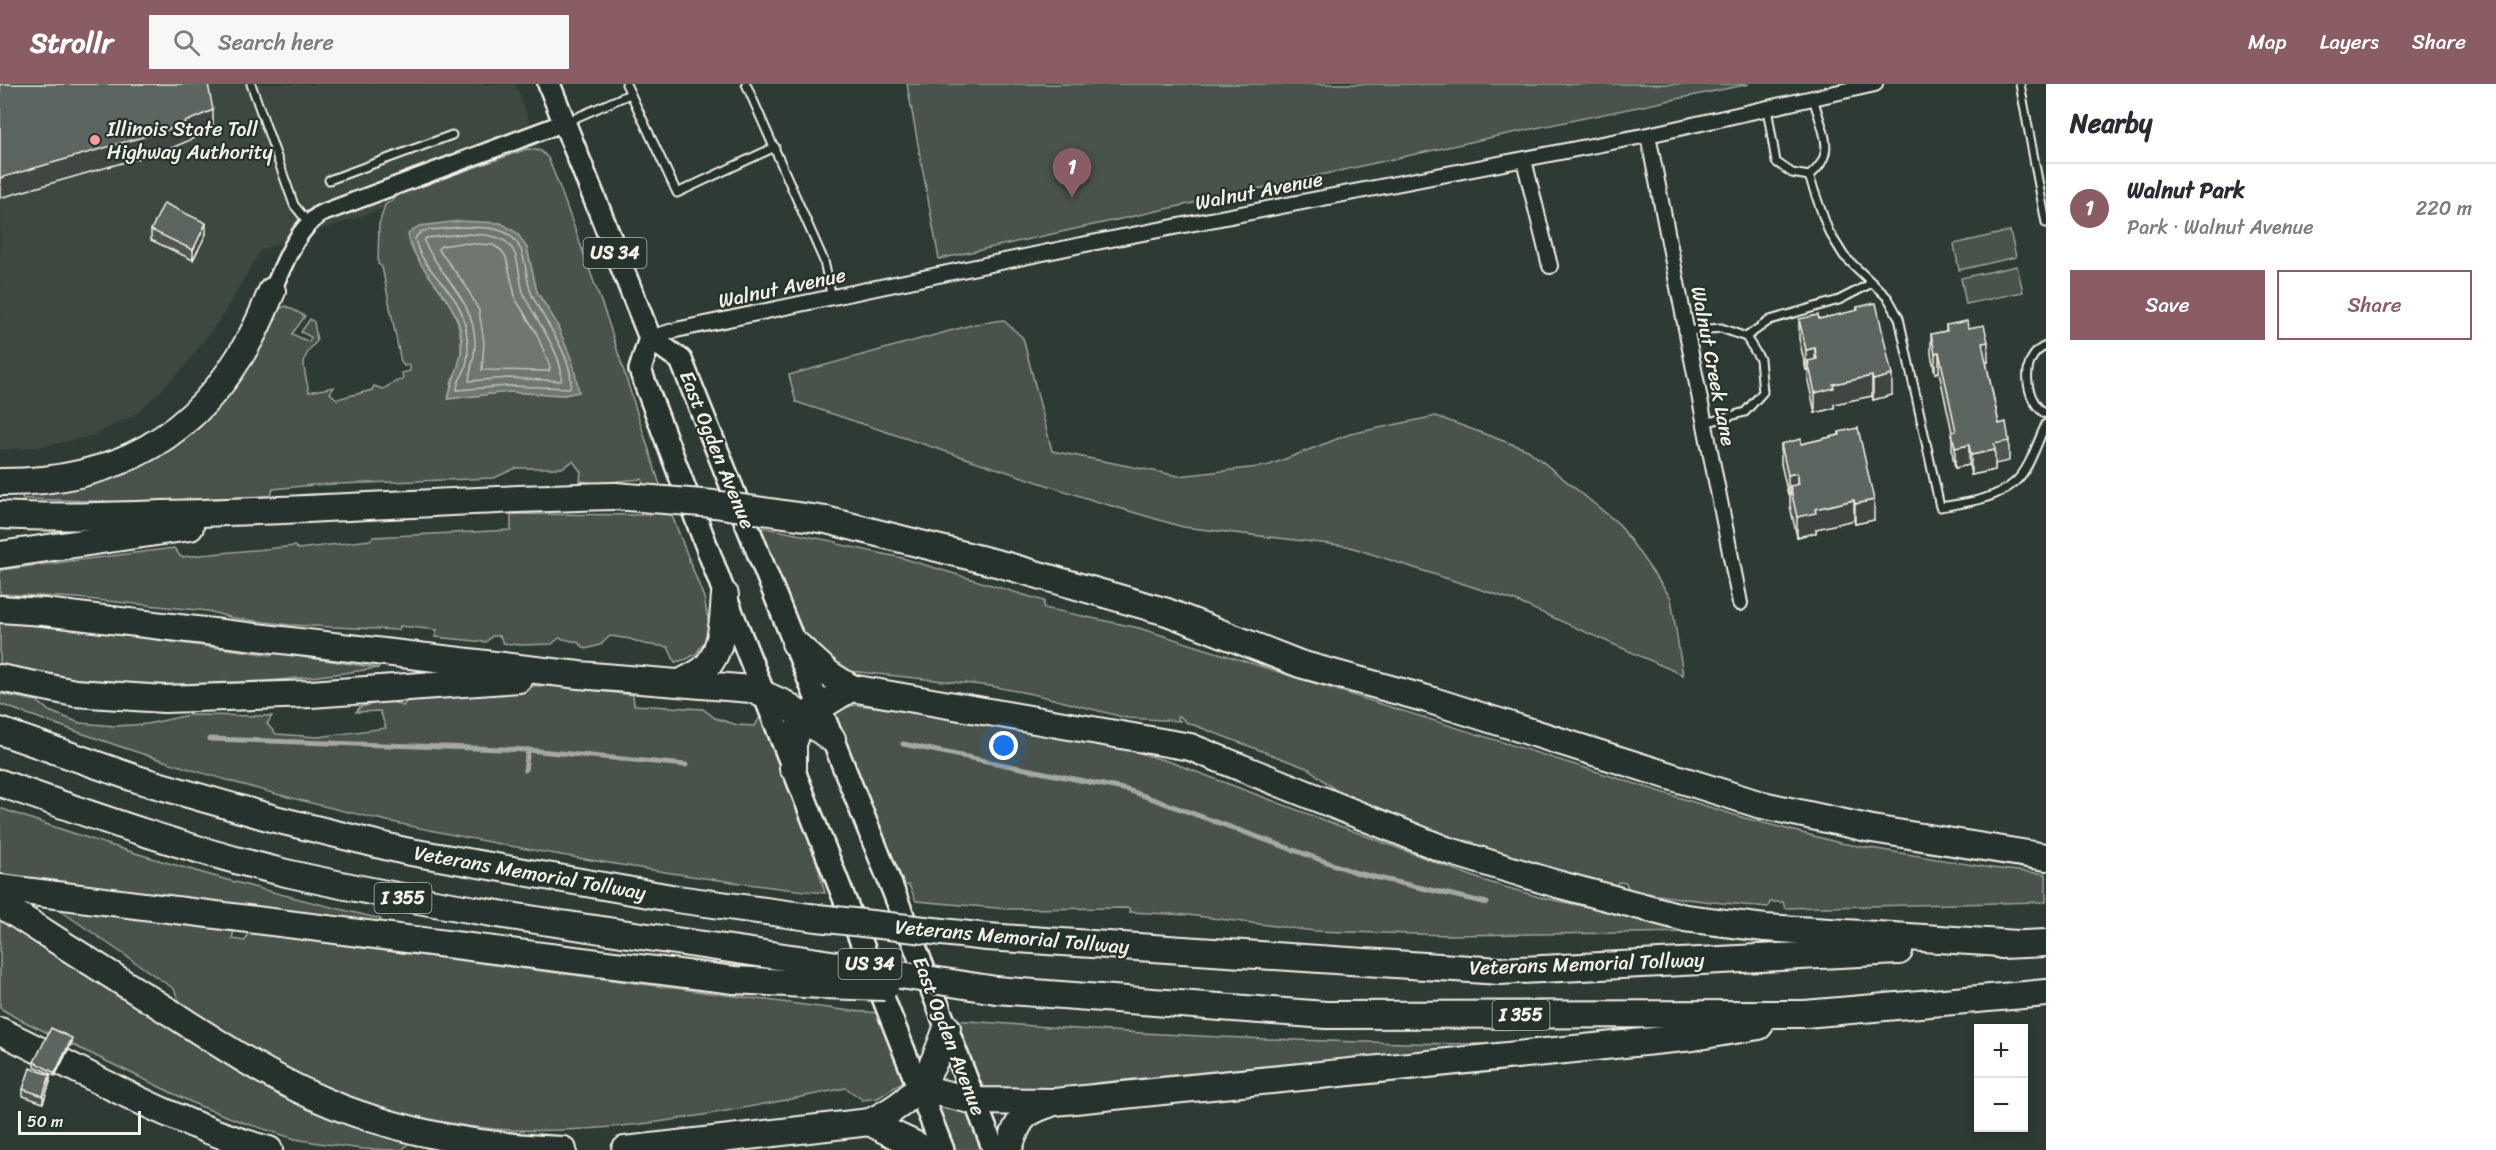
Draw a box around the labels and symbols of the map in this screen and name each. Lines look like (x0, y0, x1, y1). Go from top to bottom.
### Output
place label: Illinois State Toll Highway Authority (106, 112, 273, 170)
marker: Illinois State Toll Highway Authority (88, 133, 102, 147)
pin: 1 (1052, 148, 1092, 198)
street label: Walnut Avenue (1192, 161, 1326, 221)
road number: US 34 (584, 238, 646, 268)
street label: Walnut Avenue (715, 257, 849, 319)
street label: Walnut Creek Lane (1680, 283, 1746, 449)
street label: East Ogden Avenue (669, 365, 765, 535)
your location (989, 731, 1018, 760)
street label: Veterans Memorial Tollway (411, 835, 649, 911)
road number: I 355 (374, 883, 432, 913)
street label: Veterans Memorial Tollway (893, 909, 1131, 965)
street label: Veterans Memorial Tollway (1469, 942, 1706, 986)
road number: US 34 (838, 949, 902, 979)
street label: East Ogden Avenue (902, 951, 996, 1121)
road number: I 355 (1492, 1000, 1550, 1030)
scale bar (18, 1108, 141, 1136)

